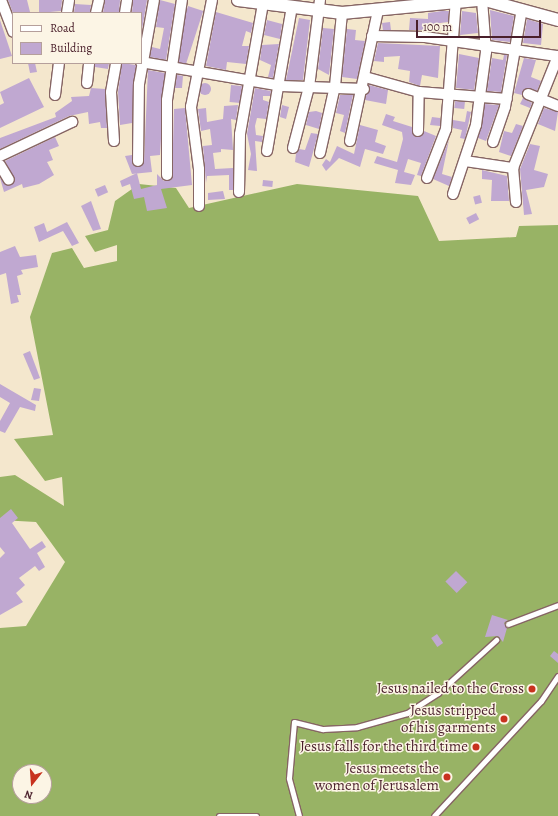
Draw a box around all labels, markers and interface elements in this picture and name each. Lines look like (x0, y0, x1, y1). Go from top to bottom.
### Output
legend (12, 12, 142, 64)
scale bar (418, 12, 543, 38)
text: 100 m (423, 19, 452, 35)
text: Road (50, 20, 75, 36)
text: Building (50, 40, 92, 56)
place label: Jesus nailed to the Cross (377, 680, 524, 698)
marker: Jesus nailed to the Cross (527, 684, 537, 694)
place label: Jesus stripped of his garments (401, 701, 496, 736)
marker: Jesus stripped of his garments (499, 714, 509, 724)
place label: Jesus falls for the third time (300, 738, 468, 756)
marker: Jesus falls for the third time (471, 742, 481, 752)
place label: Jesus meets the women of Jerusalem (315, 759, 439, 794)
north arrow (12, 764, 52, 804)
marker: Jesus meets the women of Jerusalem (442, 772, 452, 782)
text: N (23, 787, 35, 803)

